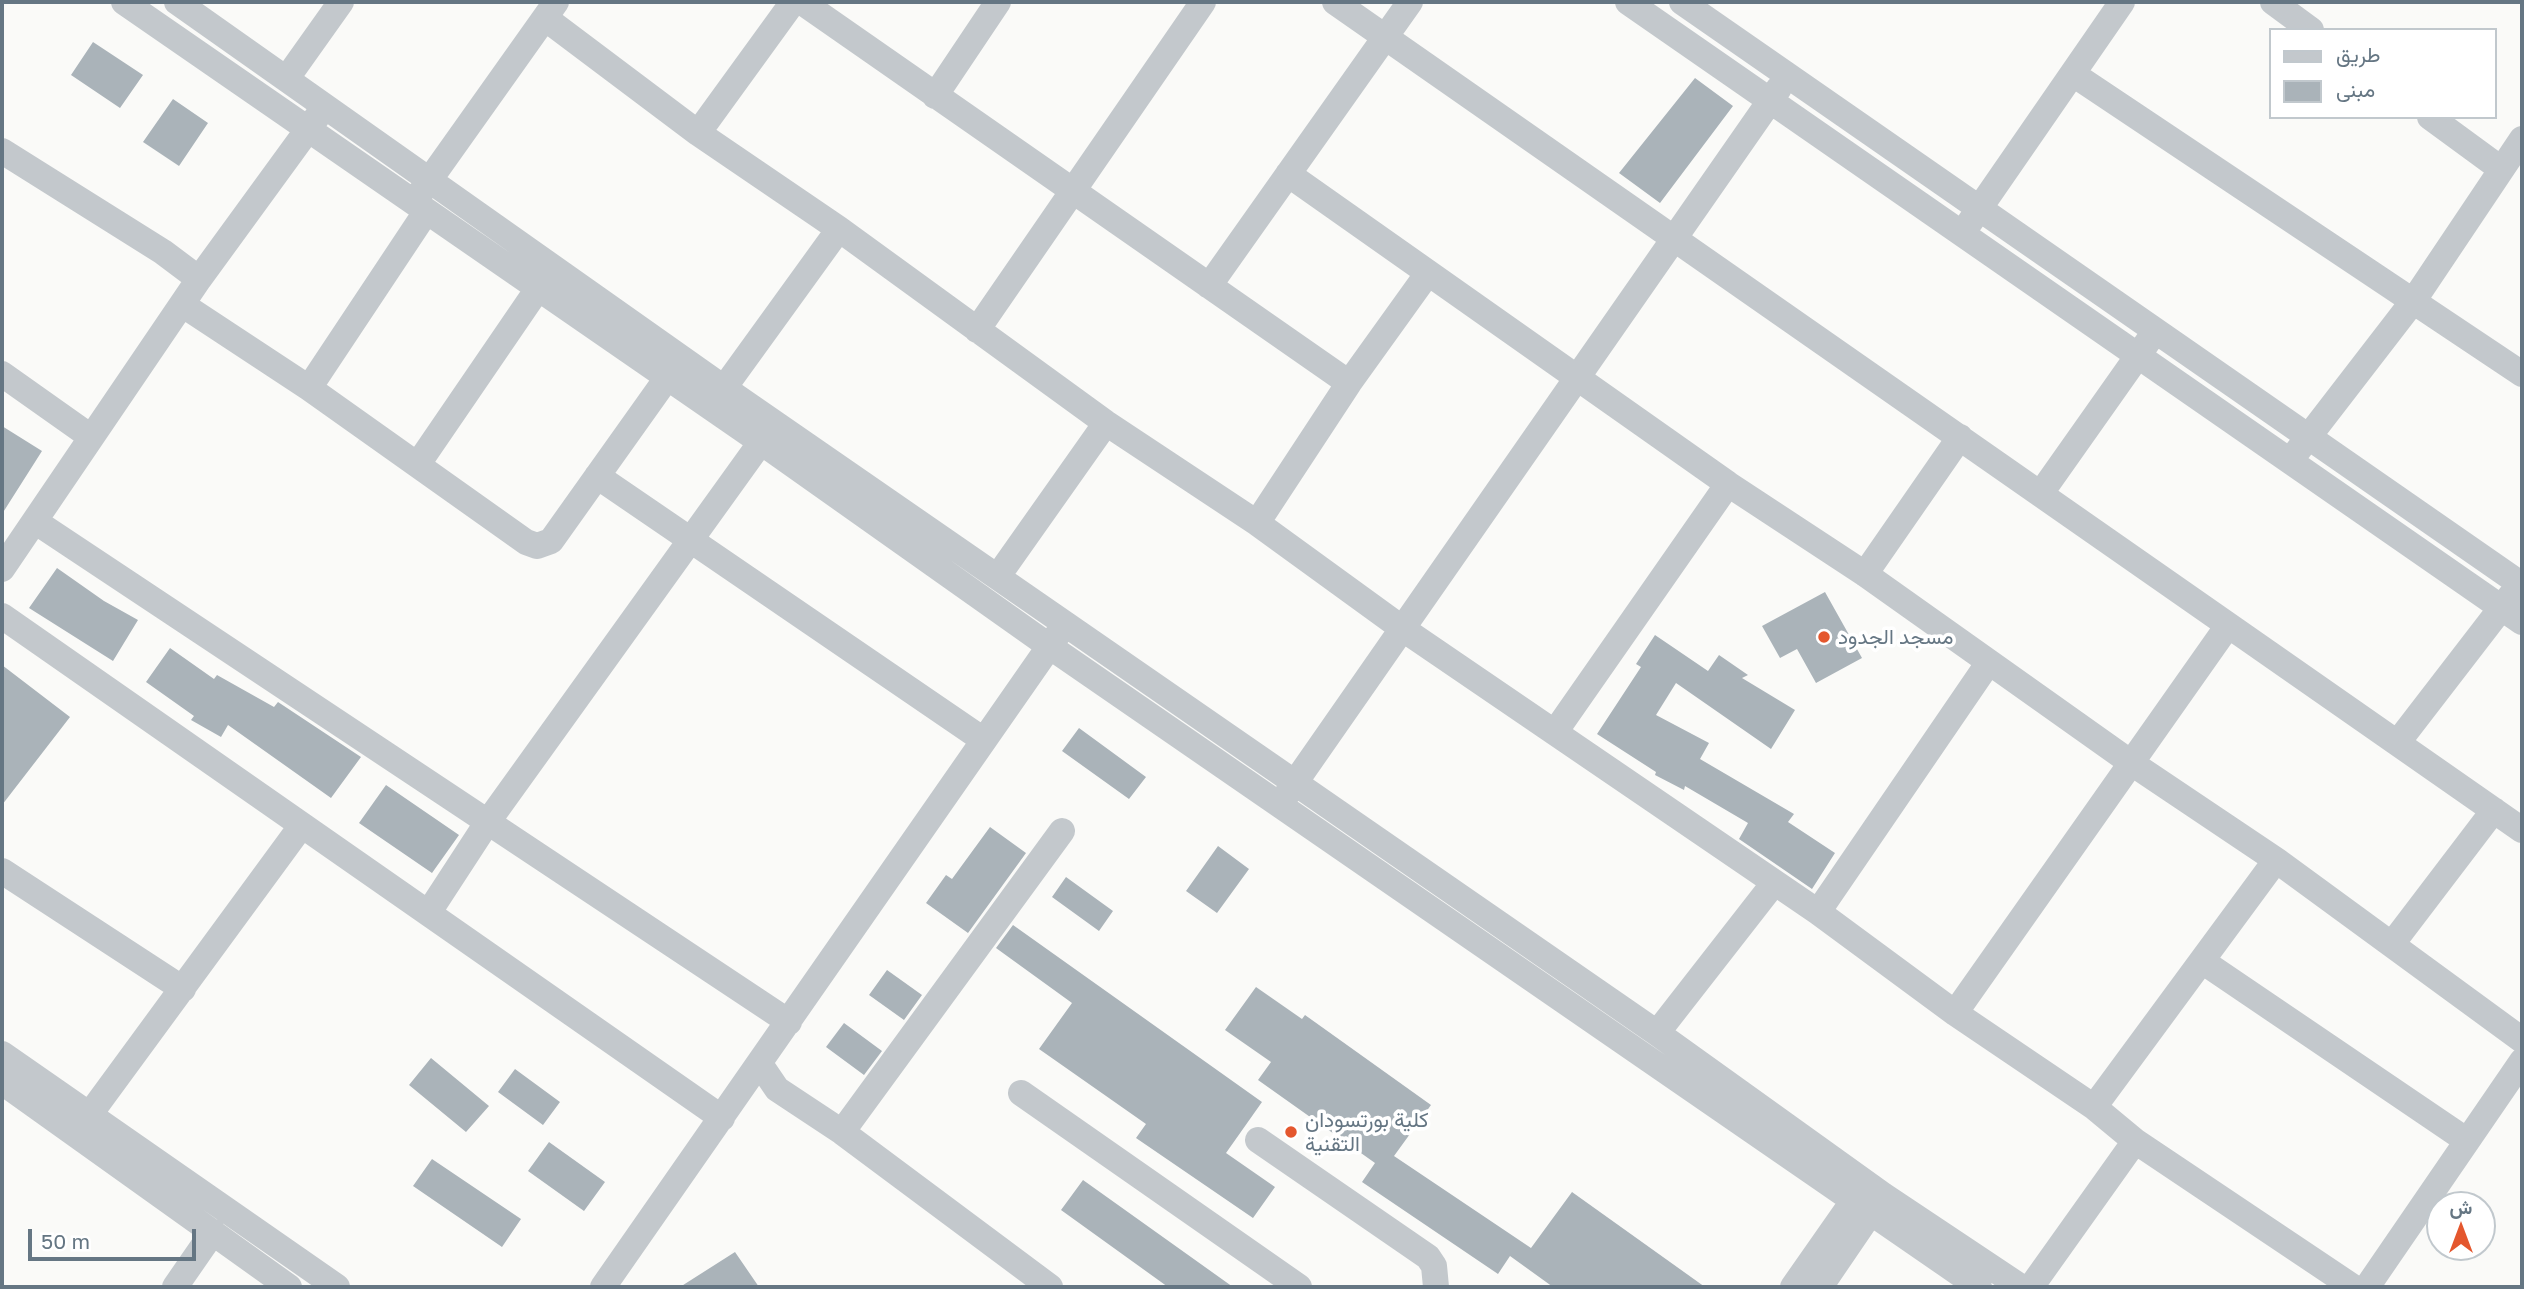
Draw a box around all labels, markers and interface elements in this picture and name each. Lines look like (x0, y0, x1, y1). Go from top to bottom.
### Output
legend (2268, 28, 2496, 119)
text: طريق (2336, 41, 2381, 67)
text: مبنى (2336, 76, 2375, 102)
place label: مسجد الجدود (1838, 624, 1953, 650)
marker: مسجد الجدود (1816, 629, 1832, 645)
place label: كلية بورتسودان التقنية (1305, 1107, 1429, 1157)
marker: كلية بورتسودان التقنية (1283, 1124, 1299, 1140)
north arrow (2426, 1191, 2496, 1261)
text: ش (2450, 1195, 2472, 1218)
scale bar (32, 1216, 200, 1260)
text: 50 m (41, 1228, 90, 1254)

